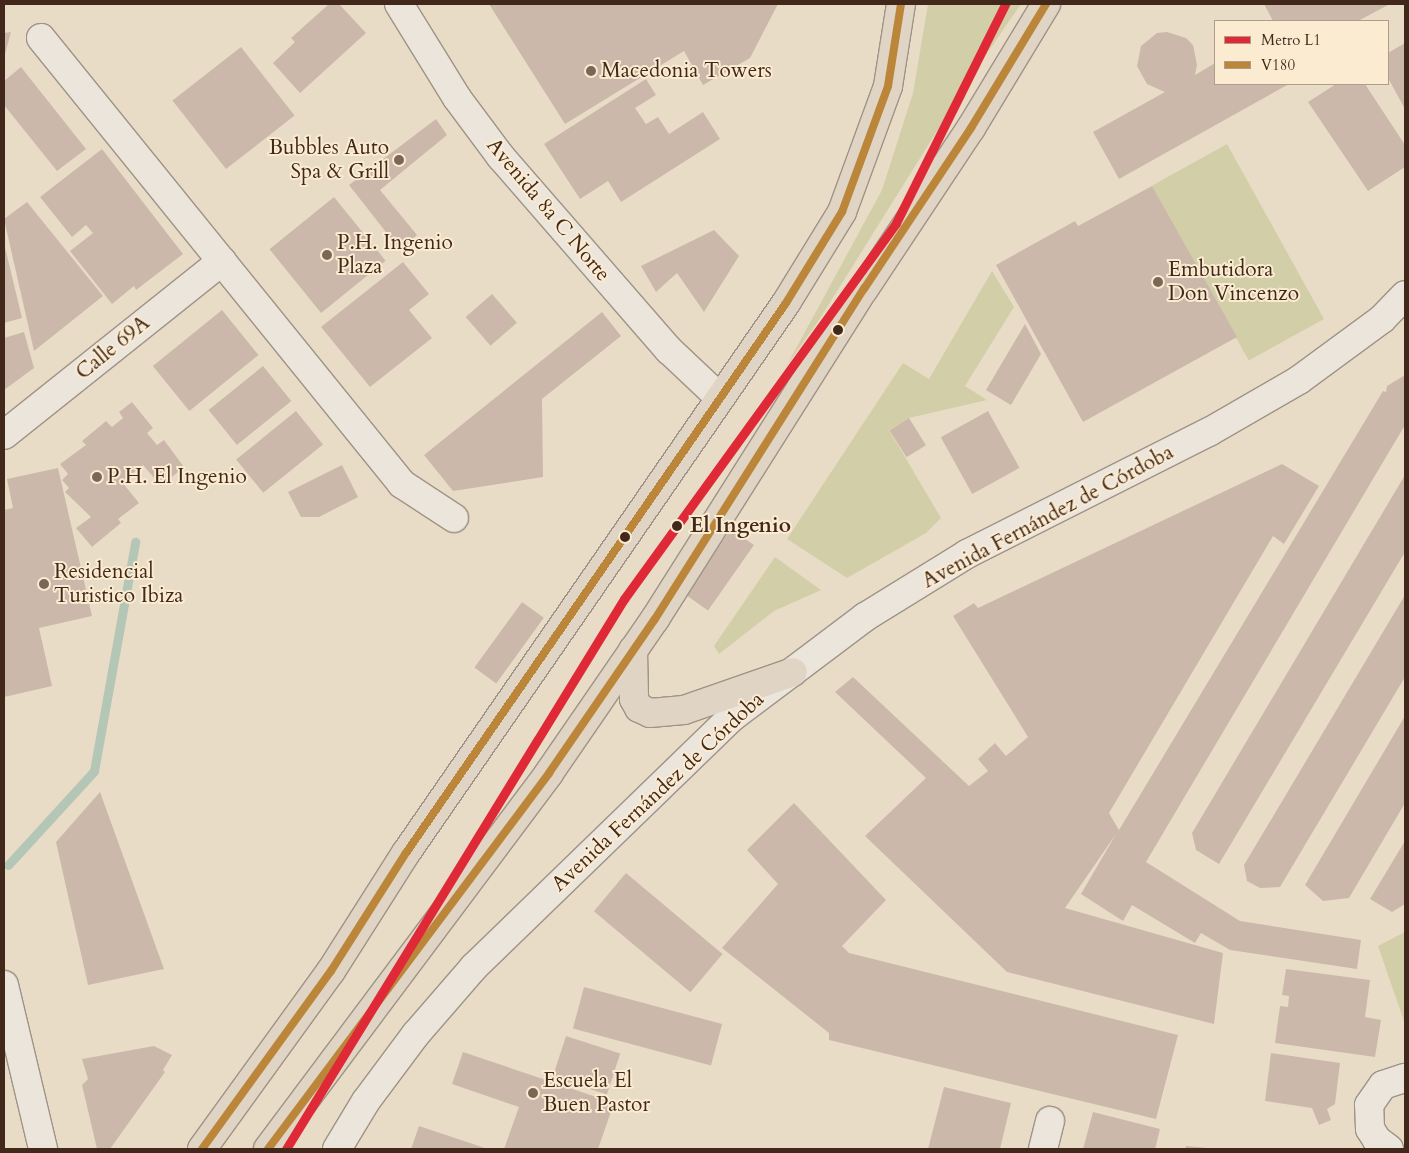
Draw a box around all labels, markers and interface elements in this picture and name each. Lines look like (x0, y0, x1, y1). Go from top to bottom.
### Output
legend (1214, 20, 1389, 85)
text: Metro L1 (1261, 30, 1321, 50)
text: V180 (1261, 55, 1295, 75)
place label: Macedonia Towers (601, 58, 772, 84)
marker: Macedonia Towers (585, 65, 597, 77)
street label: Avenida 8a C Norte (481, 133, 615, 287)
place label: Bubbles Auto Spa & Grill (269, 135, 389, 185)
marker: Bubbles Auto Spa & Grill (393, 154, 405, 166)
place label: P.H. Ingenio Plaza (337, 230, 453, 280)
marker: P.H. Ingenio Plaza (321, 249, 333, 261)
place label: Embutidora Don Vincenzo (1168, 257, 1299, 307)
marker: Embutidora Don Vincenzo (1152, 276, 1164, 288)
street label: Calle 69A (71, 311, 155, 385)
unlabelled marker (833, 325, 843, 335)
street label: Avenida Fernández de Córdoba (918, 440, 1178, 594)
place label: P.H. El Ingenio (107, 464, 247, 490)
marker: P.H. El Ingenio (91, 471, 103, 483)
place label: El Ingenio (690, 513, 791, 539)
marker: El Ingenio (668, 517, 686, 535)
unlabelled marker (620, 532, 630, 542)
place label: Residencial Turistico Ibiza (54, 559, 183, 609)
marker: Residencial Turistico Ibiza (38, 578, 50, 590)
street label: Avenida Fernández de Córdoba (547, 687, 769, 897)
place label: Escuela El Buen Pastor (543, 1068, 650, 1118)
marker: Escuela El Buen Pastor (527, 1087, 539, 1099)

